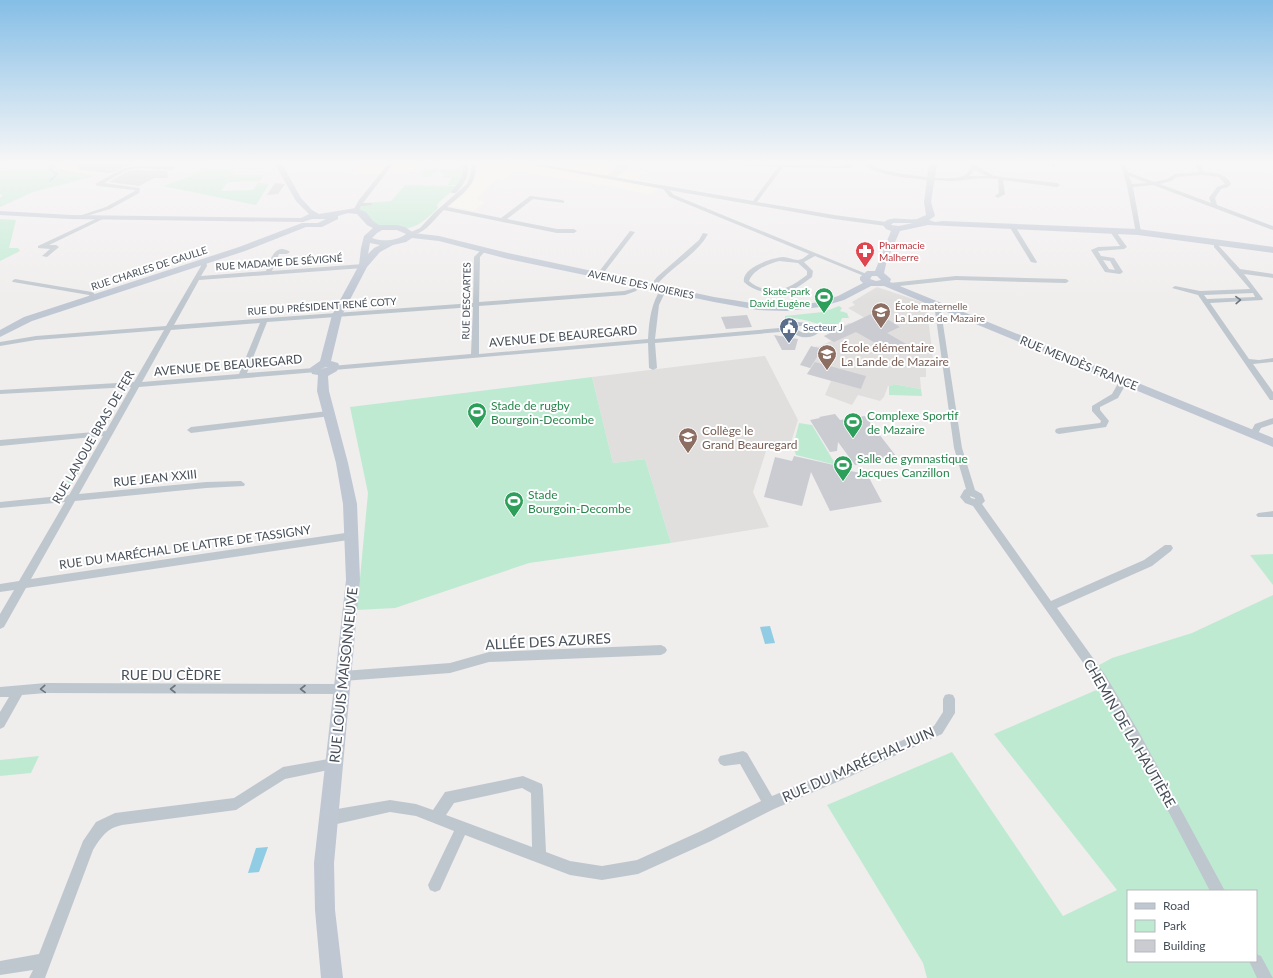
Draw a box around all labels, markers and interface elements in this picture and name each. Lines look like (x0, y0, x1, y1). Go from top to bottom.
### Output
place label: Pharmacie Malherre (879, 239, 925, 263)
pharmacy icon: Pharmacie Malherre (854, 240, 876, 268)
street label: RUE CHARLES DE GAULLE (89, 243, 209, 292)
street label: RUE MADAME DE SÉVIGNÉ (215, 252, 343, 272)
street label: RUE DESCARTES (459, 262, 473, 340)
street label: AVENUE DES NOIERIES (587, 267, 695, 301)
place label: Skate-park David Eugène (750, 285, 811, 309)
sports icon: Skate-park David Eugène (813, 286, 835, 314)
street label: RUE DU PRÉSIDENT RENÉ COTY (247, 295, 398, 317)
one-way arrow (1235, 296, 1241, 304)
place label: École maternelle La Lande de Mazaire (895, 300, 985, 324)
school or university icon: École maternelle La Lande de Mazaire (870, 301, 892, 329)
public building icon: Secteur J (778, 316, 800, 344)
place label: Secteur J (803, 321, 843, 333)
street label: AVENUE DE BEAUREGARD (488, 322, 638, 350)
street label: RUE MENDÈS FRANCE (1018, 332, 1140, 394)
place label: École élémentaire La Lande de Mazaire (841, 340, 949, 369)
school or university icon: École élémentaire La Lande de Mazaire (816, 343, 838, 371)
street label: AVENUE DE BEAUREGARD (153, 351, 303, 379)
street label: RUE LANOUE BRAS DE FER (49, 367, 138, 506)
place label: Stade de rugby Bourgoin-Decombe (491, 398, 594, 427)
sports icon: Stade de rugby Bourgoin-Decombe (466, 401, 488, 429)
place label: Complexe Sportif de Mazaire (867, 408, 959, 437)
sports icon: Complexe Sportif de Mazaire (842, 411, 864, 439)
place label: Collège le Grand Beauregard (702, 423, 798, 452)
school or university icon: Collège le Grand Beauregard (677, 426, 699, 454)
place label: Salle de gymnastique Jacques Canzillon (857, 451, 968, 480)
sports icon: Salle de gymnastique Jacques Canzillon (832, 454, 854, 482)
street label: RUE JEAN XXIII (112, 466, 198, 490)
place label: Stade Bourgoin-Decombe (528, 487, 631, 516)
sports icon: Stade Bourgoin-Decombe (503, 490, 525, 518)
street label: RUE DU MARÉCHAL DE LATTRE DE TASSIGNY (58, 522, 312, 572)
street label: RUE LOUIS MAISONNEUVE (325, 586, 361, 764)
street label: ALLÉE DES AZURES (485, 629, 611, 653)
street label: CHEMIN DE LA HAUTIÈRE (1080, 656, 1180, 810)
street label: RUE DU CÈDRE (121, 666, 221, 683)
one-way arrow (40, 684, 46, 693)
one-way arrow (170, 685, 176, 693)
one-way arrow (300, 685, 306, 693)
street label: RUE DU MARÉCHAL JUIN (779, 723, 937, 805)
legend (1127, 890, 1257, 962)
text: Road (1163, 898, 1190, 913)
text: Park (1163, 918, 1187, 933)
text: Building (1163, 938, 1206, 953)

